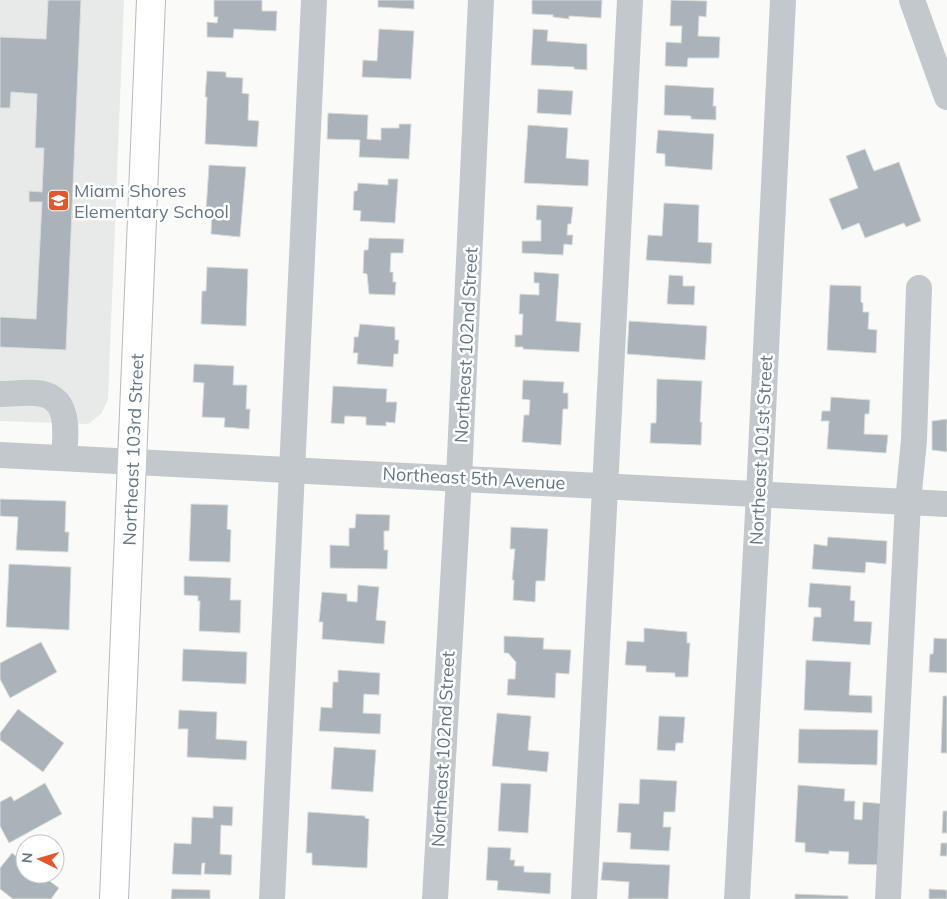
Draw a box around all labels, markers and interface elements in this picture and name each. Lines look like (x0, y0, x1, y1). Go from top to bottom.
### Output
place label: Miami Shores Elementary School (74, 179, 229, 223)
school or university icon: Miami Shores Elementary School (46, 188, 70, 212)
street label: Northeast 102nd Street (449, 246, 483, 444)
street label: Northeast 103rd Street (117, 353, 148, 546)
street label: Northeast 101st Street (745, 355, 777, 545)
street label: Northeast 5th Avenue (382, 462, 566, 494)
street label: Northeast 102nd Street (426, 650, 460, 848)
north arrow (15, 834, 65, 884)
text: N (18, 852, 36, 864)

